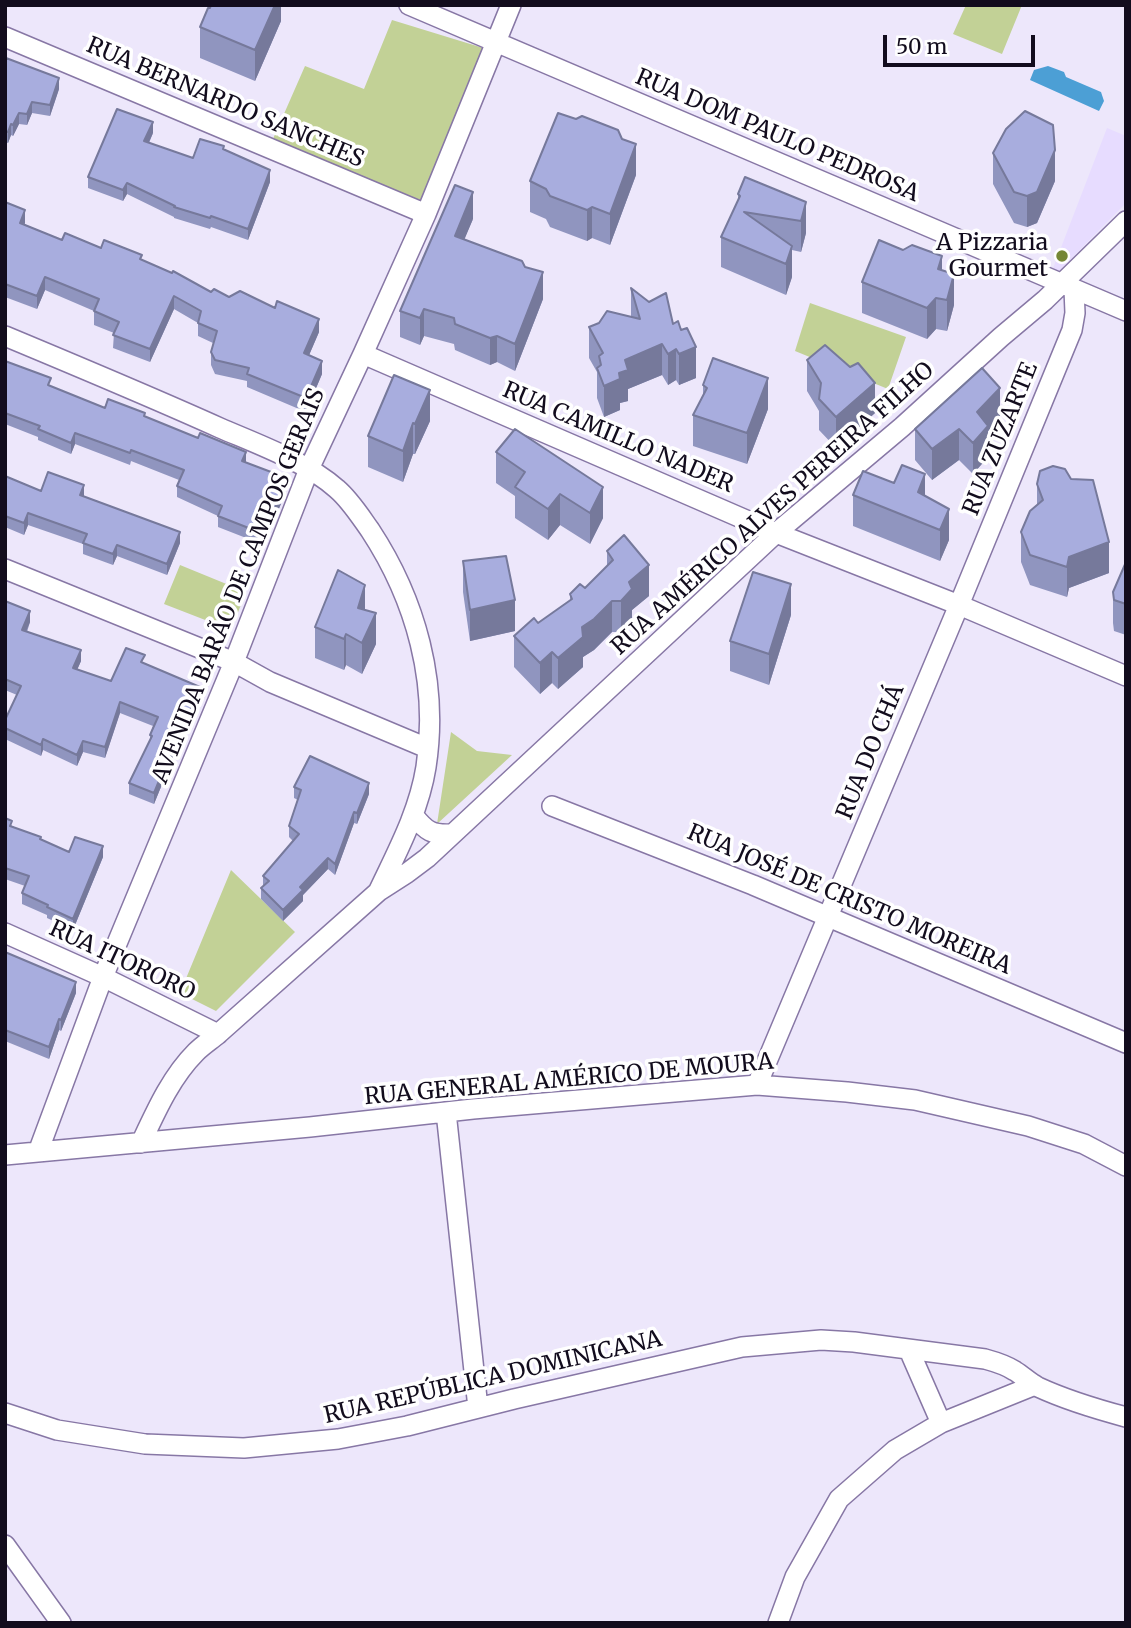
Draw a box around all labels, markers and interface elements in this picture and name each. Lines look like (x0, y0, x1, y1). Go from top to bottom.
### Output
scale bar (886, 21, 1038, 65)
street label: RUA BERNARDO SANCHES (82, 32, 368, 174)
text: 50 m (896, 33, 947, 60)
street label: RUA DOM PAULO PEDROSA (631, 64, 923, 208)
place label: A Pizzaria Gourmet (936, 229, 1048, 283)
marker: A Pizzaria Gourmet (1054, 248, 1070, 264)
street label: RUA AMÉRICO ALVES PEREIRA FILHO (606, 357, 940, 661)
street label: RUA ZUZARTE (958, 359, 1044, 519)
street label: RUA CAMILLO NADER (498, 377, 738, 499)
street label: AVENIDA BARÃO DE CAMPOS GERAIS (147, 384, 331, 788)
street label: RUA DO CHÁ (831, 681, 911, 823)
street label: RUA JOSÉ DE CRISTO MOREIRA (683, 819, 1015, 981)
street label: RUA ITORORO (45, 915, 199, 1007)
street label: RUA GENERAL AMÉRICO DE MOURA (363, 1048, 775, 1112)
street label: RUA REPÚBLICA DOMINICANA (321, 1326, 665, 1430)

